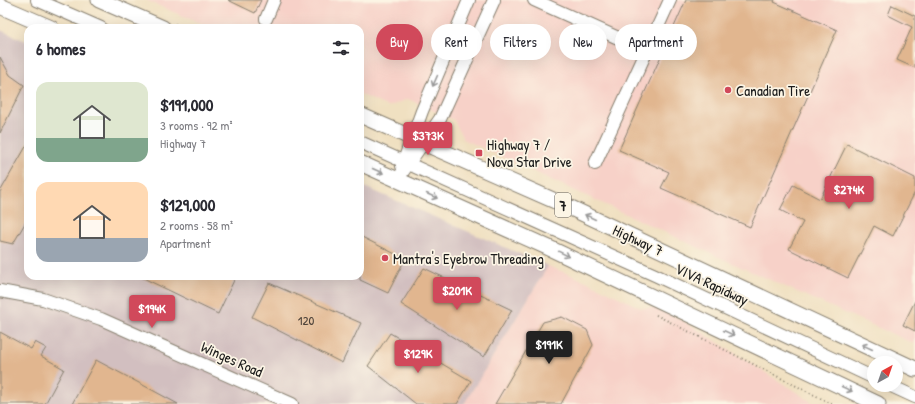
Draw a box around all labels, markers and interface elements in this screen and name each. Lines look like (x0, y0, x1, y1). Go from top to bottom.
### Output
chip: Buy (376, 24, 423, 60)
chip: Rent (431, 24, 482, 60)
chip: Filters (490, 24, 551, 60)
chip: New (559, 24, 607, 60)
chip: Apartment (615, 24, 697, 60)
text: 6 homes (36, 37, 86, 60)
icon: filters (330, 37, 352, 59)
one-way arrow (431, 74, 438, 86)
place label: Canadian Tire (736, 80, 810, 101)
marker: Canadian Tire (723, 85, 733, 95)
text: $191,000 (160, 93, 213, 116)
icon: home (68, 98, 116, 146)
text: 3 rooms · 92 m² (160, 116, 232, 134)
pin: $373K (400, 122, 456, 156)
text: $373K (412, 126, 444, 144)
text: Highway 7 (160, 134, 206, 152)
place label: Highway 7 / Nova Star Drive (487, 134, 572, 172)
marker: Highway 7 / Nova Star Drive (474, 148, 484, 158)
one-way arrow (372, 168, 384, 175)
pin: $274K (821, 176, 877, 210)
text: $274K (834, 180, 864, 198)
text: $129,000 (160, 193, 215, 216)
one-way arrow (426, 193, 438, 200)
road number: 7 (555, 193, 571, 217)
icon: home (68, 198, 116, 246)
one-way arrow (584, 213, 596, 220)
text: 2 rooms · 58 m² (160, 216, 233, 234)
street label: Highway 7 (609, 219, 667, 261)
text: Apartment (160, 234, 211, 252)
place label: Mantra's Eyebrow Threading (393, 248, 544, 269)
one-way arrow (557, 251, 569, 258)
marker: Mantra's Eyebrow Threading (380, 253, 390, 263)
street label: VIVA Rapidway (672, 258, 752, 310)
pin: $201K (429, 277, 485, 311)
text: $201K (442, 281, 472, 299)
pin: $194K (124, 295, 180, 329)
text: $194K (138, 299, 166, 317)
house number: 120 (298, 311, 314, 329)
one-way arrow (723, 330, 735, 337)
pin: $191K (521, 331, 577, 365)
text: $191K (535, 335, 563, 353)
street label: Winges Road (198, 336, 266, 382)
pin: $129K (390, 340, 446, 374)
one-way arrow (861, 343, 873, 350)
text: $129K (404, 344, 432, 362)
north arrow (867, 356, 903, 392)
map controls (867, 356, 903, 392)
one-way arrow (841, 386, 853, 393)

